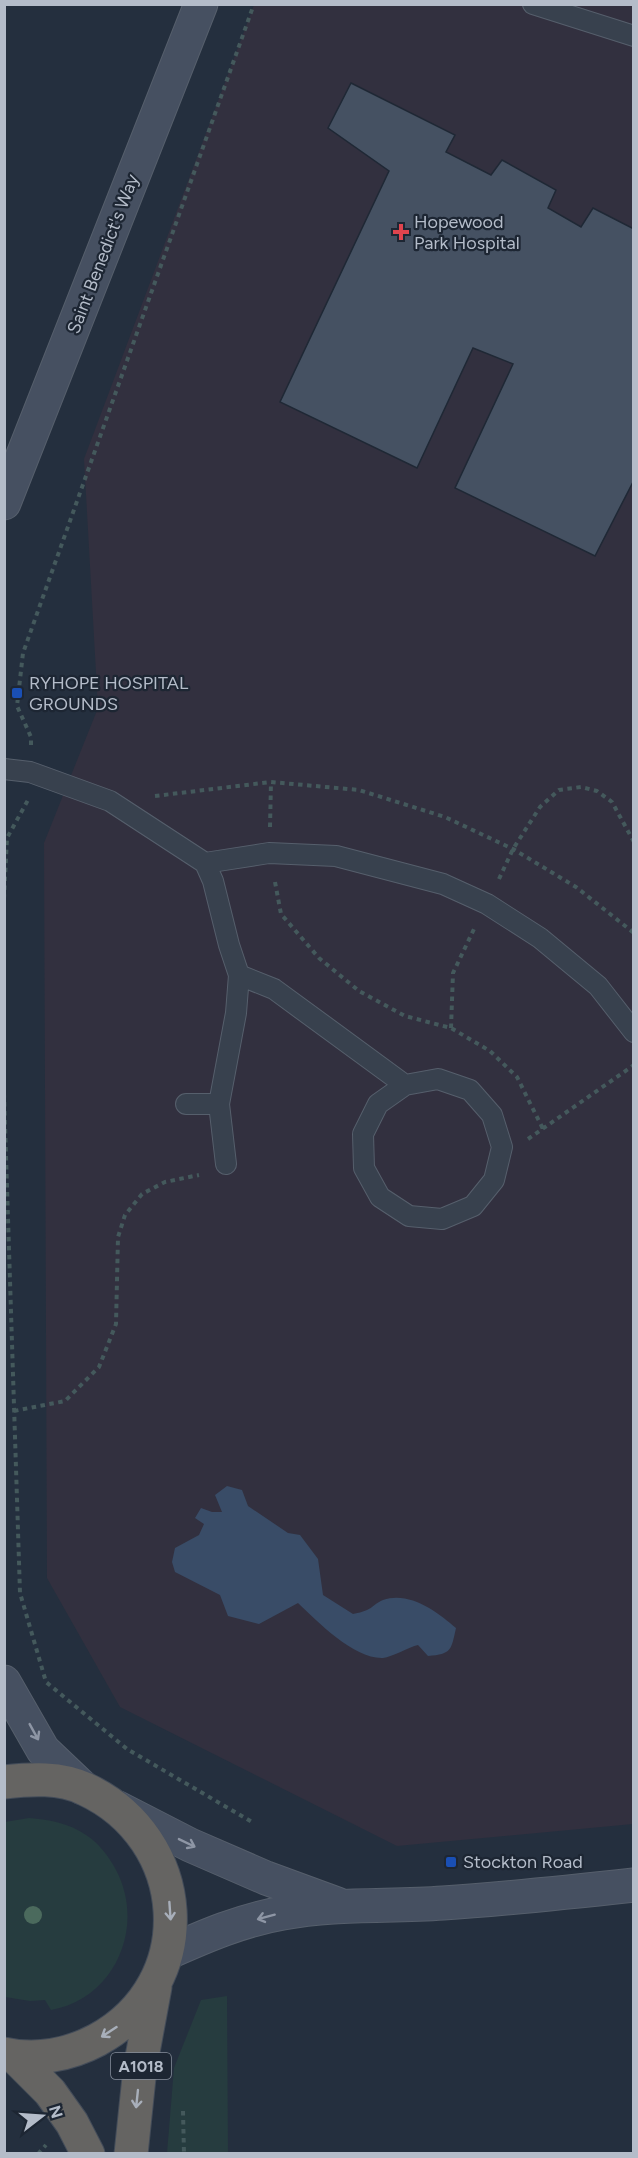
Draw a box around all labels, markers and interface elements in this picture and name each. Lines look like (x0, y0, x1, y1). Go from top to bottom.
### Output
street label: Saint Benedict's Way (62, 171, 144, 337)
place label: Hopewood Park Hospital (414, 211, 520, 254)
marker: Hopewood Park Hospital (392, 223, 410, 241)
place label: RYHOPE HOSPITAL GROUNDS (29, 672, 189, 715)
marker: RYHOPE HOSPITAL GROUNDS (10, 686, 24, 700)
one-way arrow (29, 1723, 40, 1741)
one-way arrow (177, 1838, 195, 1849)
place label: Stockton Road (463, 1851, 583, 1873)
marker: Stockton Road (444, 1855, 458, 1869)
one-way arrow (164, 1901, 175, 1920)
one-way arrow (256, 1912, 275, 1924)
one-way arrow (101, 2026, 118, 2039)
road number: A1018 (111, 2053, 171, 2079)
north arrow (12, 2086, 72, 2146)
one-way arrow (131, 2089, 142, 2109)
text: N (45, 2103, 67, 2120)

